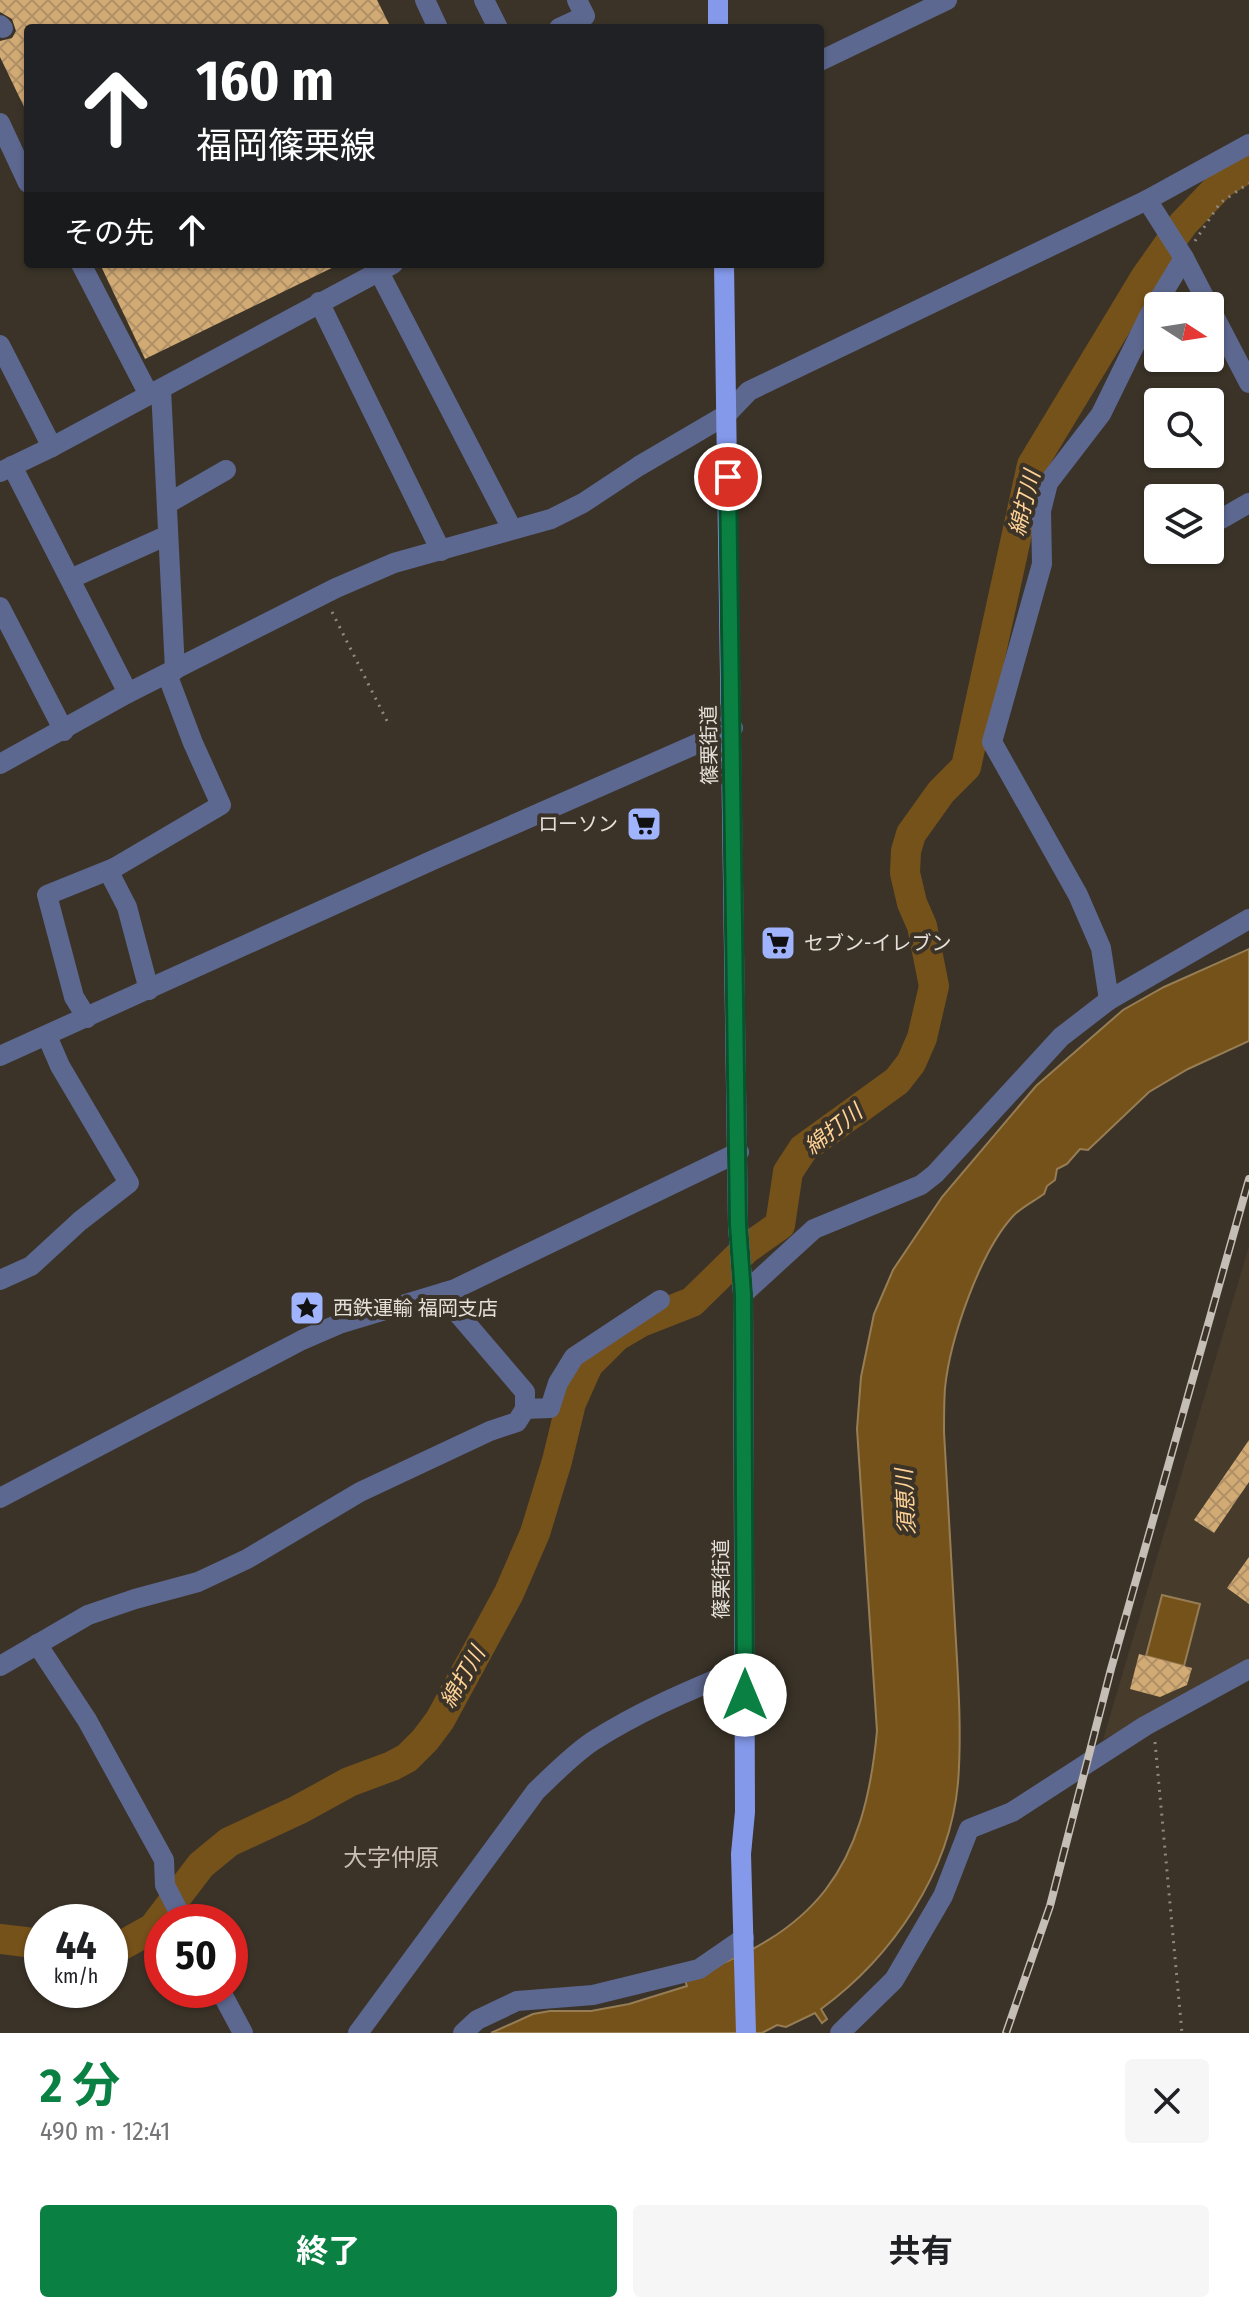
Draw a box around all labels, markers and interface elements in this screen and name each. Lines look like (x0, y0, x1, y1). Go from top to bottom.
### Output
text: 160 m (196, 48, 334, 115)
icon: ahead (64, 56, 168, 160)
text: 福岡篠栗線 (196, 124, 376, 168)
icon: ahead (170, 208, 214, 252)
text: その先 (64, 215, 154, 251)
north arrow (1144, 292, 1224, 372)
map controls (1144, 292, 1224, 564)
button: search (1144, 388, 1224, 468)
pin (694, 443, 762, 511)
icon: arrive (706, 455, 750, 499)
water label: 綿打川 (1003, 466, 1046, 538)
button: layers (1144, 484, 1224, 564)
street label: 篠栗街道 (696, 705, 722, 785)
supermarket icon: ローソン (625, 805, 663, 843)
place label: ローソン (538, 812, 618, 836)
supermarket icon: セブン-イレブン (759, 924, 797, 962)
place label: セブン-イレブン (804, 931, 951, 955)
water label: 綿打川 (799, 1097, 869, 1160)
place icon: 西鉄運輸 福岡支店 (288, 1289, 326, 1327)
place label: 西鉄運輸 福岡支店 (333, 1296, 498, 1320)
water label: 須恵川 (890, 1466, 921, 1536)
street label: 篠栗街道 (709, 1539, 733, 1619)
water label: 綿打川 (434, 1640, 492, 1713)
position arrow (703, 1653, 787, 1737)
district label: 大字仲原 (343, 1844, 439, 1872)
speed limit sign: 50 (144, 1904, 248, 2008)
text: 44 (55, 1922, 97, 1970)
text: km/h (54, 1964, 98, 1988)
text: 2 分 (40, 2057, 120, 2115)
button: close (1125, 2059, 1209, 2143)
text: 490 m · 12:41 (40, 2116, 170, 2147)
button: 終了 (40, 2205, 617, 2297)
button: 共有 (633, 2205, 1209, 2297)

